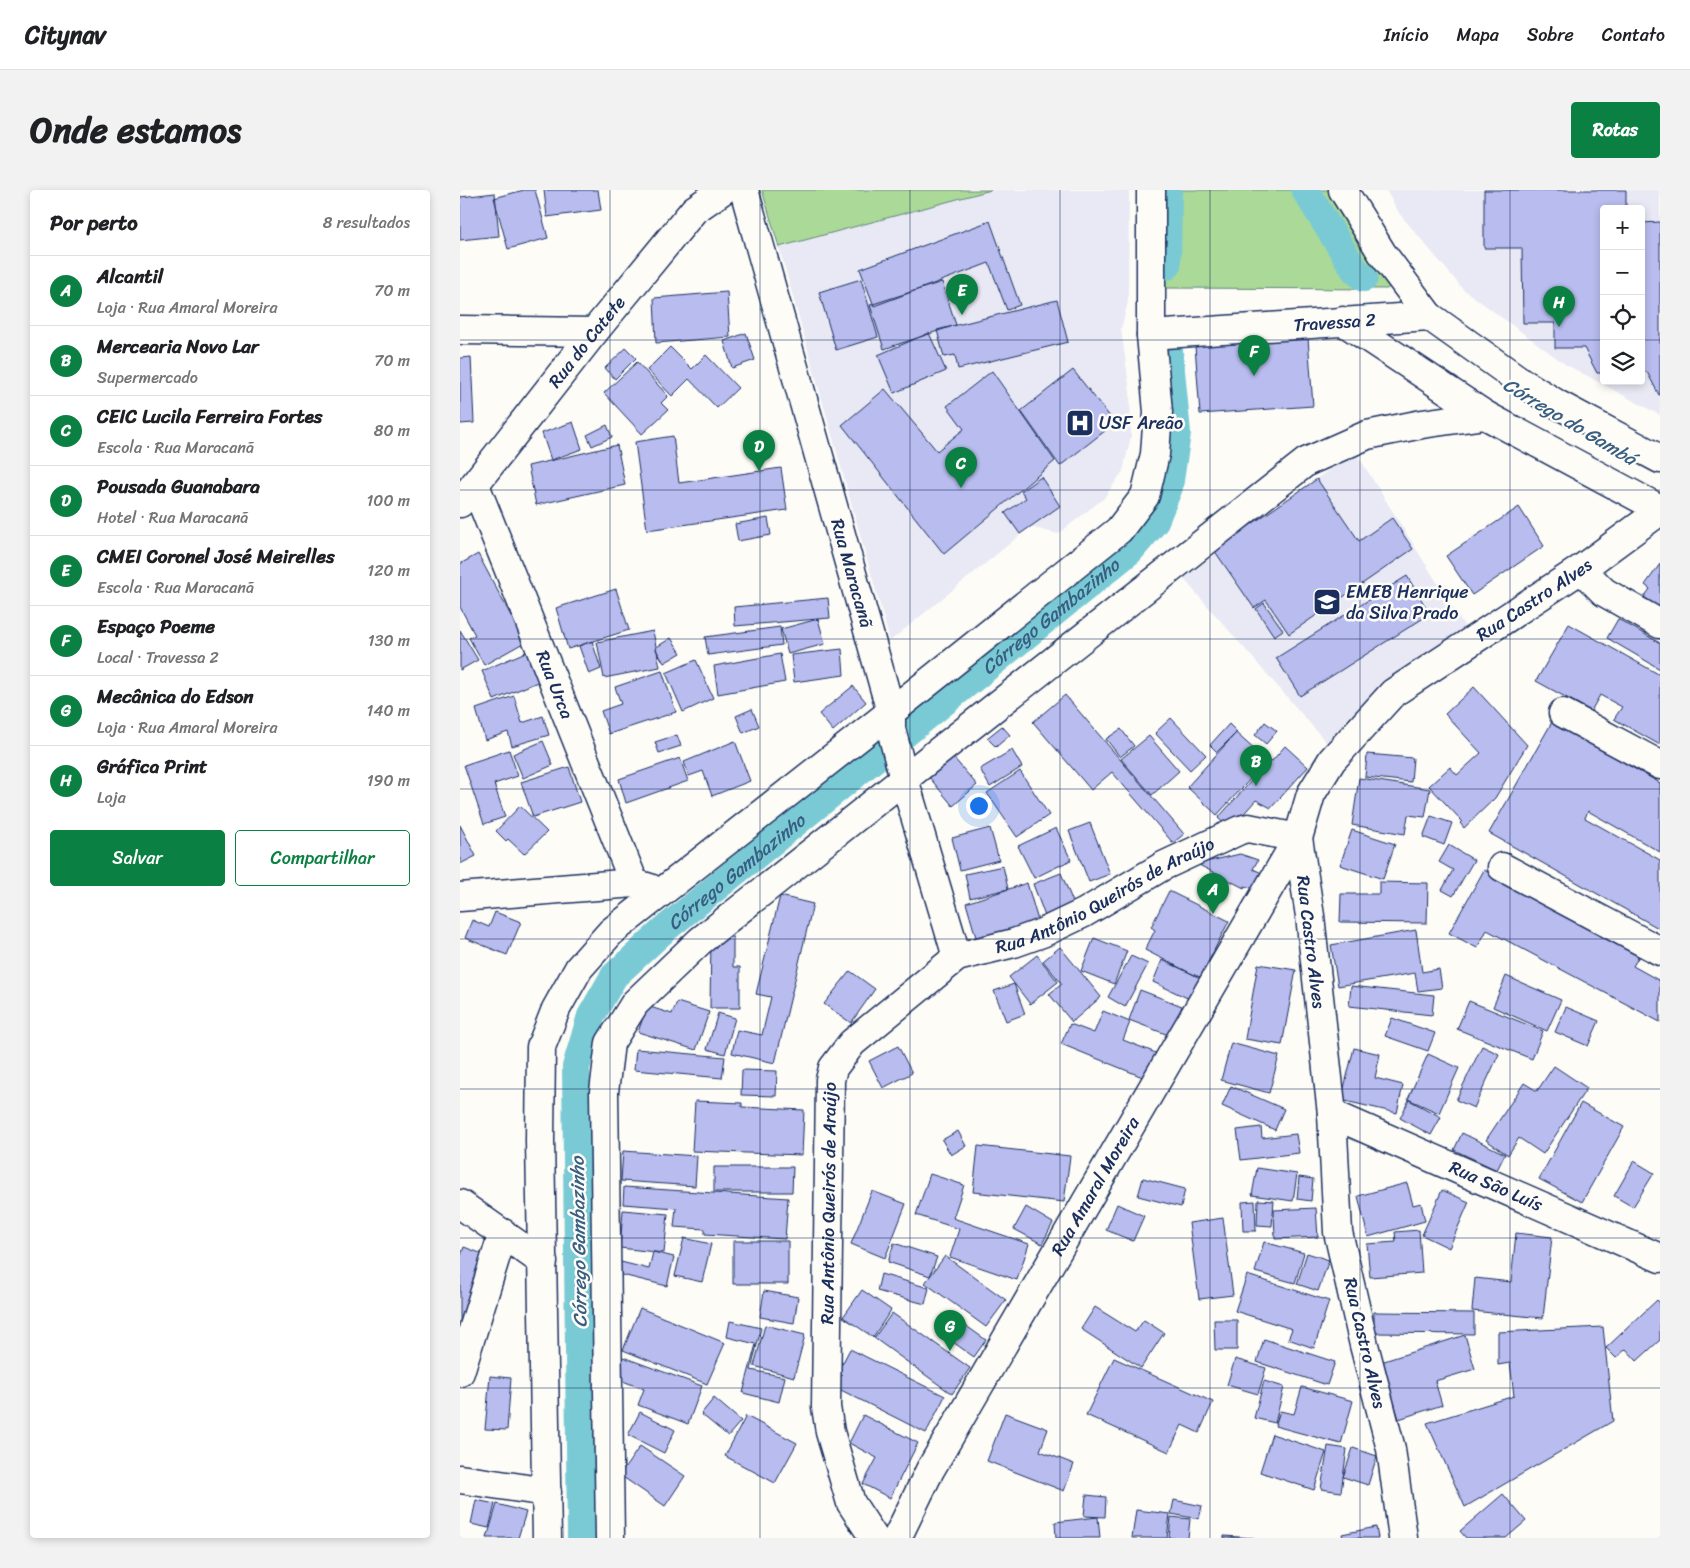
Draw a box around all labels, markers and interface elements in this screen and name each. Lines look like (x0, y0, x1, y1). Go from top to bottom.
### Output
text: Citynav (25, 14, 106, 56)
text: Início (1384, 19, 1429, 51)
text: Mapa (1457, 19, 1499, 51)
text: Sobre (1527, 19, 1574, 51)
text: Contato (1602, 19, 1665, 51)
text: Onde estamos (30, 99, 241, 161)
button: Rotas (1571, 102, 1660, 158)
text: Por perto (50, 204, 138, 242)
map controls (1600, 205, 1645, 385)
button: + (1600, 205, 1645, 250)
text: 8 resultados (323, 208, 410, 237)
button: − (1600, 250, 1645, 295)
text: Alcantil (97, 260, 163, 293)
pin: E (946, 274, 978, 315)
text: A (61, 276, 71, 305)
text: 70 m (374, 276, 410, 305)
pin: H (1543, 286, 1575, 327)
street label: Rua do Catete (540, 288, 634, 395)
text: Loja · Rua Amaral Moreira (97, 293, 277, 322)
button: locate (1600, 295, 1645, 340)
street label: Travessa 2 (1292, 304, 1377, 341)
text: Mercearia Novo Lar (97, 330, 258, 363)
pin: F (1238, 335, 1270, 376)
button: layers (1600, 340, 1645, 385)
text: B (61, 346, 71, 375)
text: 70 m (374, 346, 410, 375)
text: Supermercado (97, 363, 198, 392)
water label: Córrego do Gambá (1497, 368, 1646, 476)
text: CEIC Lucila Ferreira Fortes (97, 400, 323, 433)
place label: USF Areão (1099, 407, 1183, 439)
hospital icon: USF Areão (1065, 408, 1095, 438)
text: C (61, 416, 71, 445)
text: 80 m (374, 416, 410, 445)
pin: D (743, 430, 775, 471)
text: Escola · Rua Maracanã (97, 433, 254, 462)
pin: C (945, 447, 977, 488)
text: Pousada Guanabara (97, 470, 260, 503)
text: D (61, 486, 71, 515)
text: 100 m (366, 486, 410, 515)
text: Hotel · Rua Maracanã (97, 503, 248, 532)
street label: Rua Maracanã (821, 515, 883, 632)
text: CMEI Coronel José Meirelles (97, 540, 335, 573)
water label: Córrego Gambazinho (974, 549, 1128, 683)
street label: Rua Castro Alves (1469, 549, 1600, 650)
text: E (62, 556, 70, 585)
text: 120 m (367, 556, 410, 585)
text: Escola · Rua Maracanã (97, 573, 254, 602)
place label: EMEB Henrique da Silva Prado (1346, 576, 1469, 629)
school or university icon: EMEB Henrique da Silva Prado (1312, 587, 1342, 617)
text: Espaço Poeme (97, 610, 215, 643)
text: F (62, 626, 70, 655)
text: 130 m (368, 626, 410, 655)
text: Local · Travessa 2 (97, 643, 219, 672)
street label: Rua Urca (527, 645, 583, 724)
text: Mecânica do Edson (97, 680, 254, 713)
text: G (61, 696, 71, 725)
text: 140 m (367, 696, 410, 725)
text: Loja · Rua Amaral Moreira (97, 713, 277, 742)
pin: B (1240, 745, 1272, 786)
text: Gráfica Print (97, 750, 207, 783)
text: H (60, 766, 72, 795)
text: 190 m (367, 766, 410, 795)
text: Loja (97, 783, 126, 812)
your location (966, 793, 992, 819)
water label: Córrego Gambazinho (660, 804, 814, 938)
button: Salvar (50, 830, 225, 886)
button: Compartilhar (235, 830, 410, 886)
street label: Rua Antônio Queirós de Araújo (989, 833, 1219, 955)
pin: A (1197, 873, 1229, 914)
street label: Rua Castro Alves (1287, 874, 1335, 1011)
street label: Rua Antônio Queirós de Araújo (811, 1082, 846, 1325)
street label: Rua Amaral Moreira (1042, 1110, 1149, 1262)
street label: Rua São Luís (1444, 1151, 1549, 1221)
water label: Córrego Gambazinho (560, 1155, 596, 1328)
street label: Rua Castro Alves (1334, 1274, 1396, 1412)
pin: G (934, 1310, 966, 1351)

